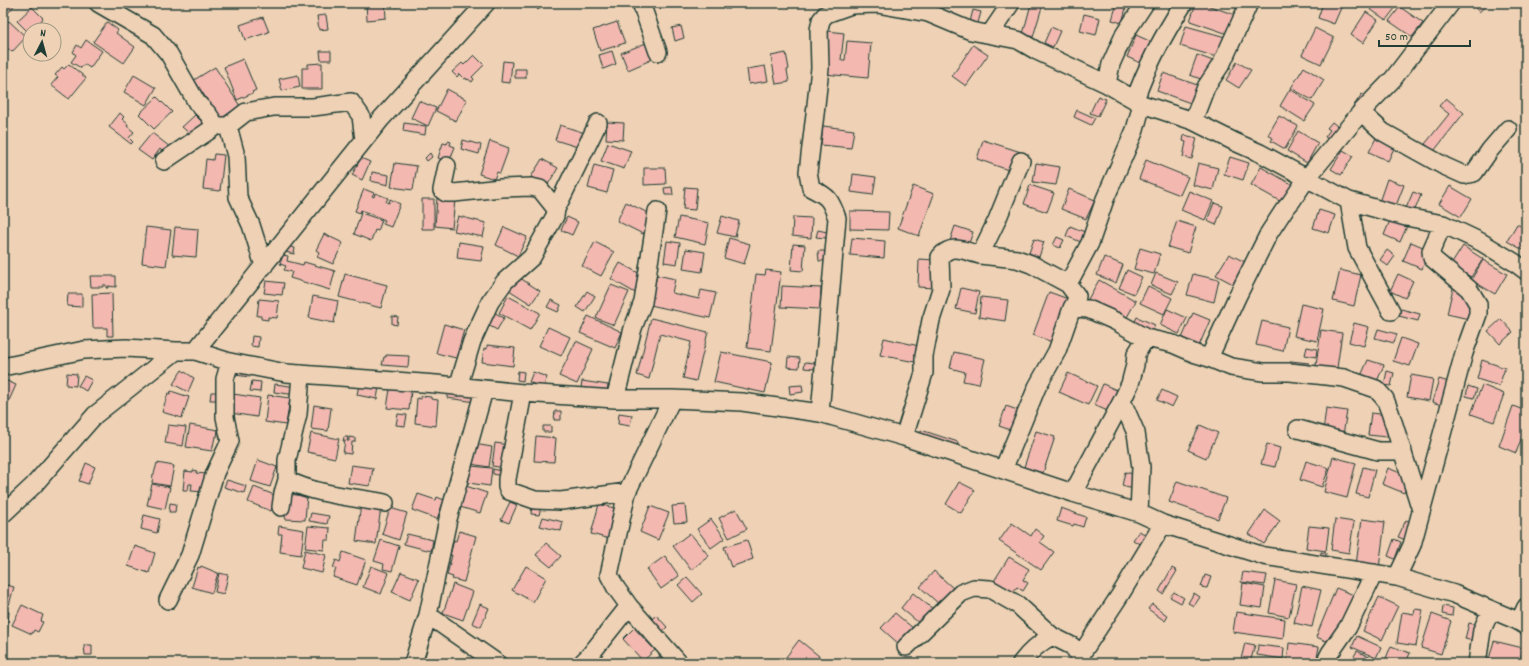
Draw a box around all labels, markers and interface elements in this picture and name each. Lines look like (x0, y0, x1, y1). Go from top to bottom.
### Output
north arrow (22, 22, 62, 62)
scale bar (1379, 22, 1470, 48)
text: N (39, 26, 47, 42)
text: 50 m (1385, 29, 1408, 46)

